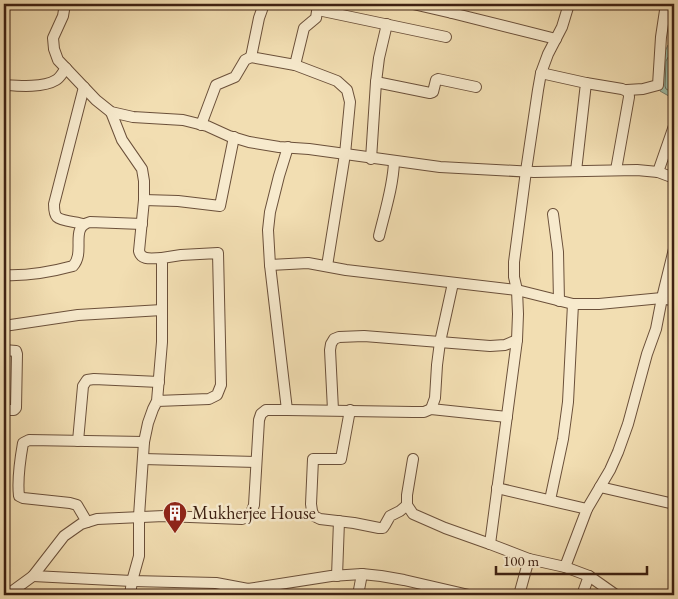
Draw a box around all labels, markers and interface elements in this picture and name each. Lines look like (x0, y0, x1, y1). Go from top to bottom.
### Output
building icon: Mukherjee House (162, 500, 188, 534)
place label: Mukherjee House (192, 501, 316, 524)
scale bar (496, 544, 647, 576)
text: 100 m (503, 551, 540, 570)

